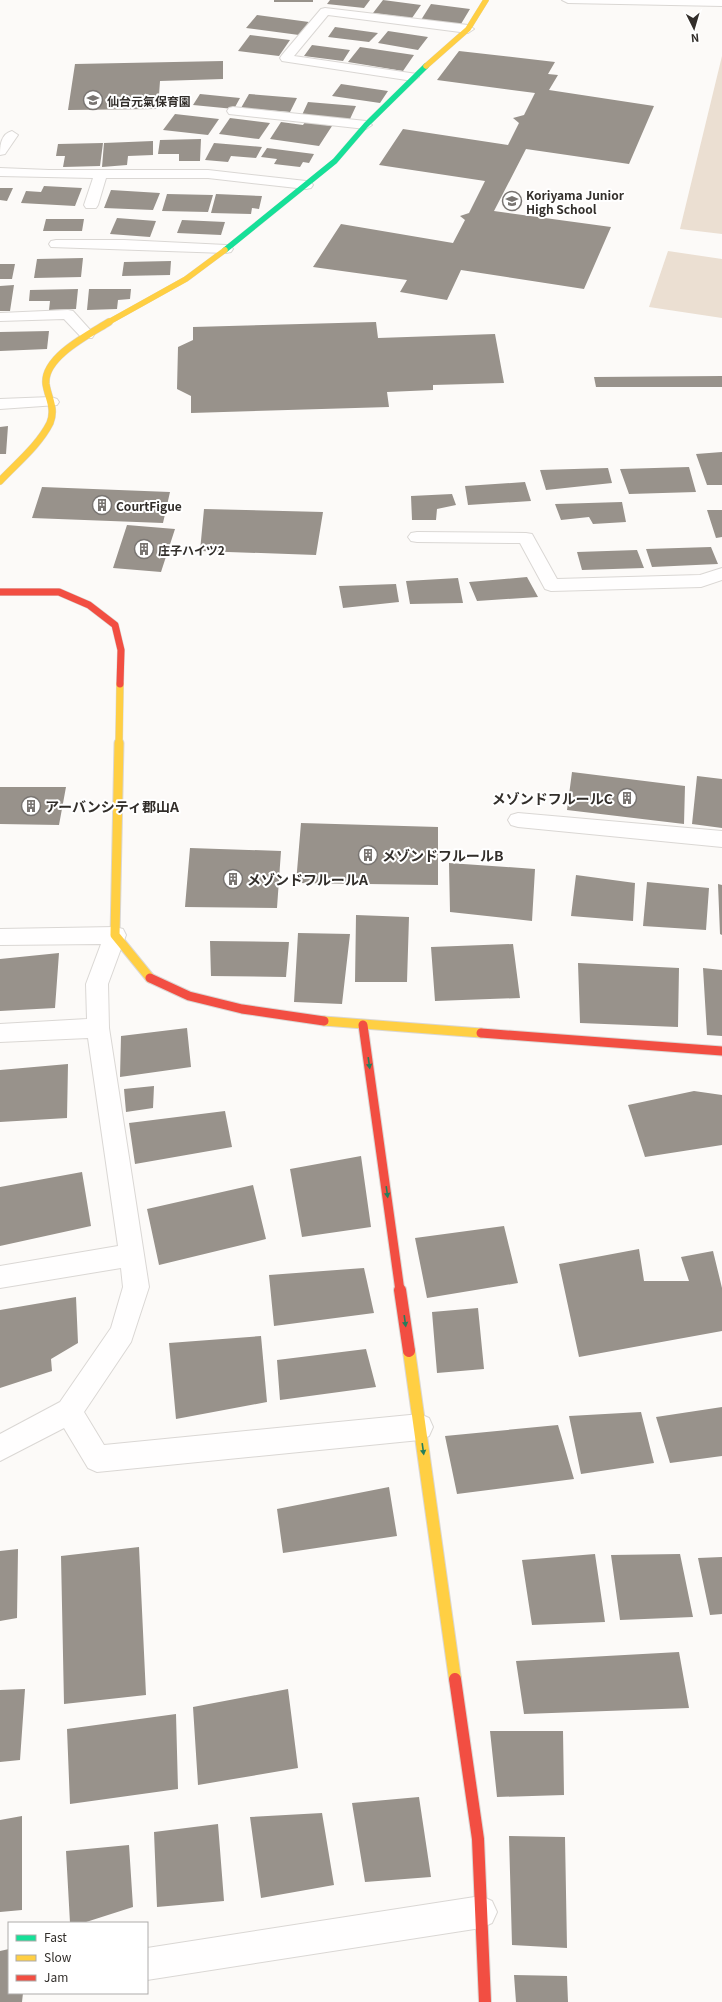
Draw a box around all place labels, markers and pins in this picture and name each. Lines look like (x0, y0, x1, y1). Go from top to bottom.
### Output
school or university icon: 仙台元氣保育園 (82, 89, 104, 111)
place label: 仙台元氣保育園 (107, 92, 191, 109)
place label: Koriyama Junior High School (526, 186, 625, 217)
school or university icon: Koriyama Junior High School (501, 190, 523, 212)
building icon: CourtFigue (91, 494, 113, 516)
place label: CourtFigue (116, 497, 182, 514)
building icon: 庄子ハイツ2 (133, 538, 155, 560)
place label: 庄子ハイツ2 (158, 541, 225, 558)
building icon: メゾンドフルールC (616, 787, 638, 809)
place label: メゾンドフルールC (492, 788, 613, 808)
building icon: アーバンシティ郡山A (20, 795, 42, 817)
place label: アーバンシティ郡山A (45, 796, 180, 816)
building icon: メゾンドフルールB (357, 844, 379, 866)
place label: メゾンドフルールB (382, 845, 504, 865)
building icon: メゾンドフルールA (222, 868, 244, 890)
place label: メゾンドフルールA (247, 869, 369, 889)

